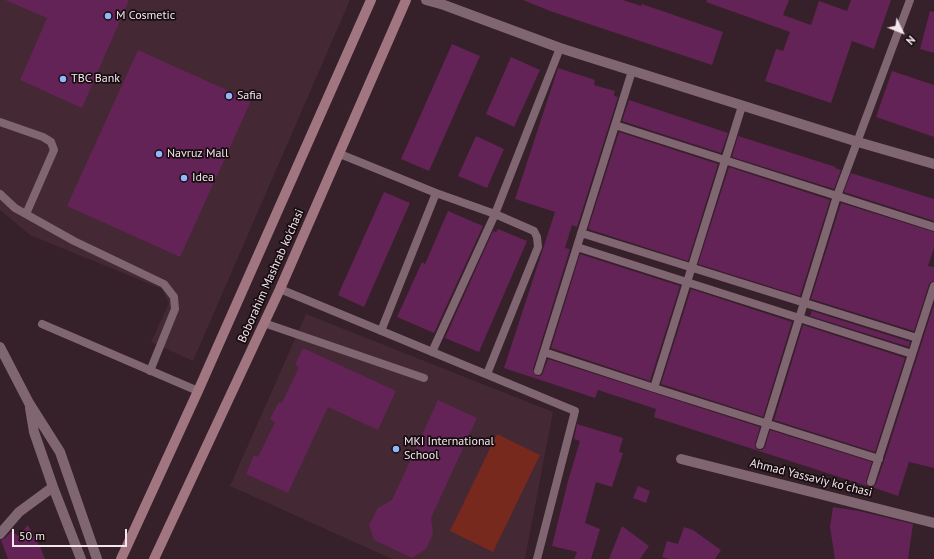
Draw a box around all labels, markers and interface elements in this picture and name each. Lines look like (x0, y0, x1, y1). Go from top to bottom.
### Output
place label: M Cosmetic (116, 9, 175, 23)
marker: M Cosmetic (103, 11, 113, 21)
north arrow (882, 12, 922, 52)
text: N (903, 33, 918, 48)
place label: TBC Bank (71, 72, 120, 86)
marker: TBC Bank (58, 74, 68, 84)
place label: Safia (237, 89, 262, 103)
marker: Safia (224, 91, 234, 101)
place label: Navruz Mall (167, 147, 228, 161)
marker: Navruz Mall (154, 149, 164, 159)
place label: Idea (192, 171, 214, 185)
marker: Idea (179, 173, 189, 183)
street label: Boborahim Mashrab ko'chasi (235, 207, 307, 345)
place label: MKI International School (404, 435, 494, 463)
marker: MKI International School (391, 444, 401, 454)
street label: Ahmad Yassaviy koʻchasi (748, 456, 874, 500)
scale bar (14, 521, 129, 547)
text: 50 m (19, 528, 45, 543)

